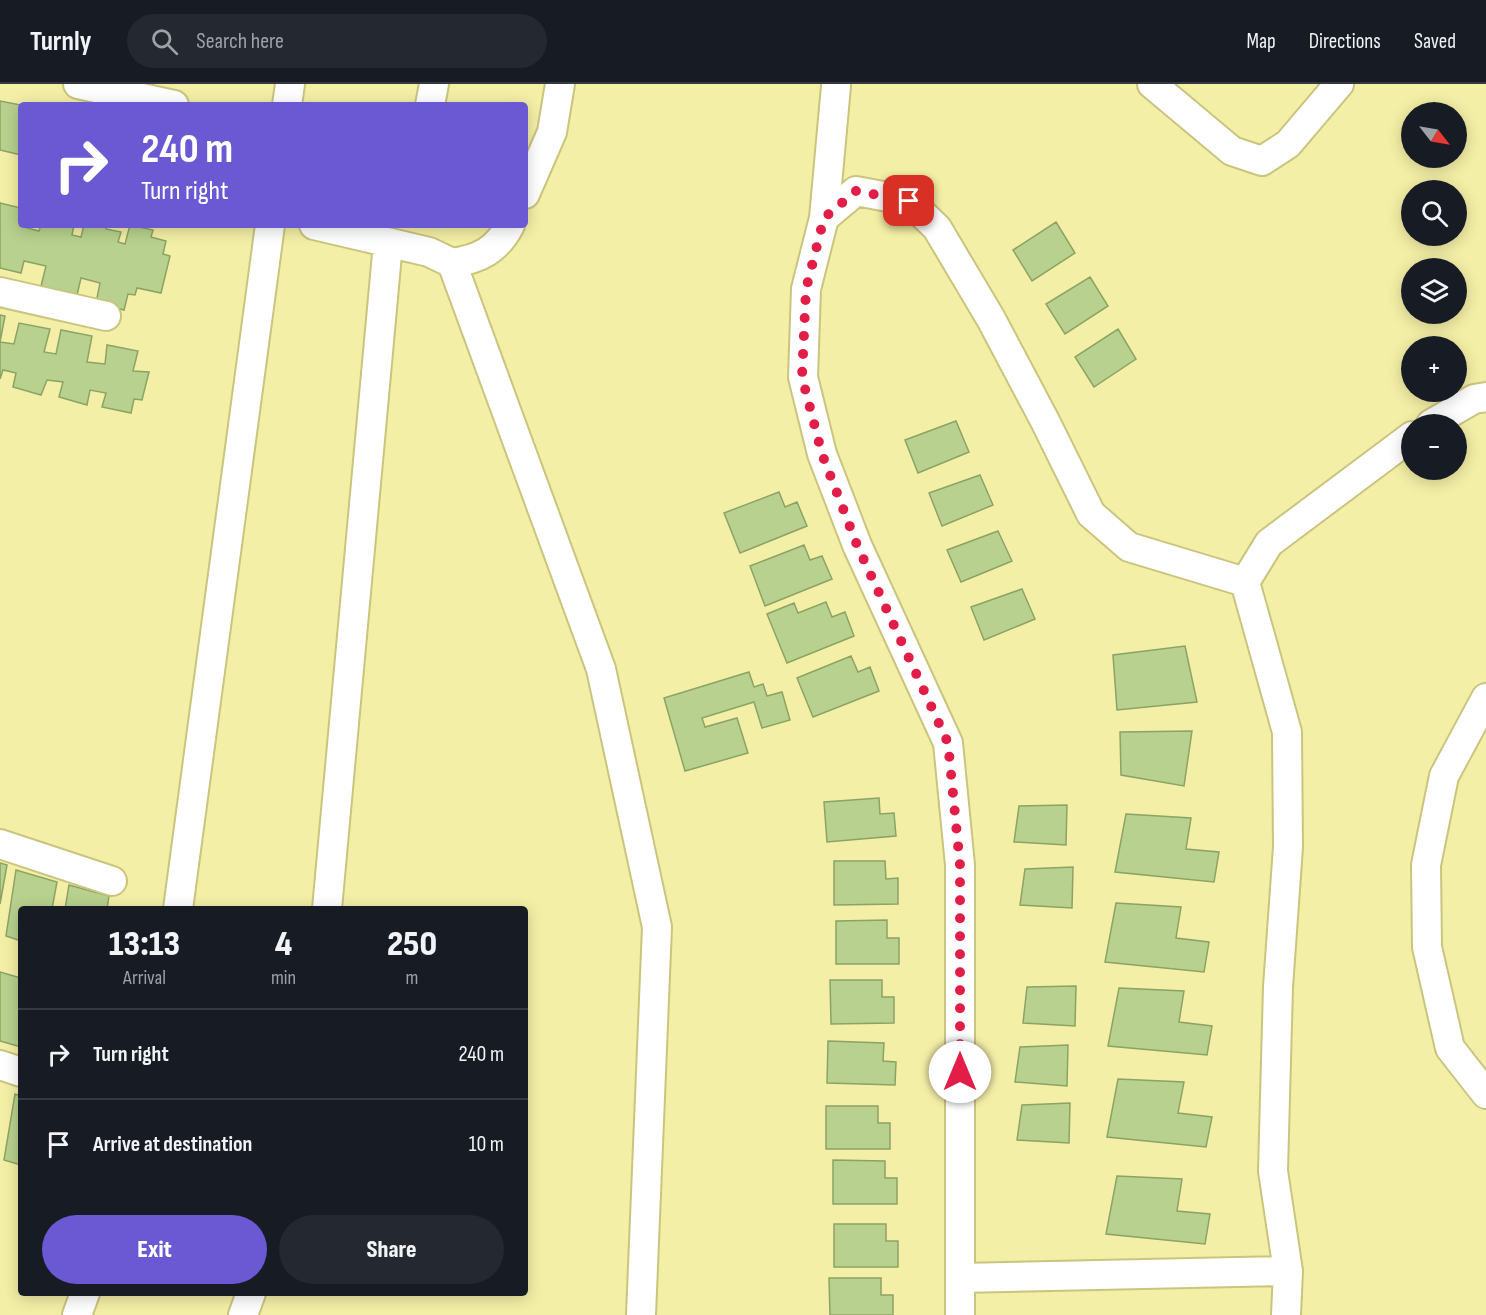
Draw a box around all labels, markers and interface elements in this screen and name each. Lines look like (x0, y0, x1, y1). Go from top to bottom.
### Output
search box (127, 14, 547, 68)
text: Turnly (30, 25, 91, 58)
icon: search (148, 25, 181, 58)
text: Search here (196, 28, 284, 55)
text: Map (1246, 29, 1276, 54)
text: Directions (1309, 29, 1381, 54)
text: Saved (1414, 29, 1456, 54)
north arrow (1401, 102, 1467, 168)
map controls (1401, 102, 1467, 480)
text: 240 m (141, 124, 233, 175)
icon: right (42, 126, 120, 204)
text: Turn right (141, 175, 228, 207)
pin (883, 175, 934, 226)
button: search (1401, 180, 1467, 246)
icon: arrive (892, 184, 925, 217)
button: layers (1401, 258, 1467, 324)
button: + (1401, 336, 1467, 402)
button: − (1401, 414, 1467, 480)
text: 13:13 (109, 923, 180, 966)
text: 4 (275, 923, 292, 966)
text: 250 (387, 923, 437, 966)
text: Arrival (123, 966, 166, 990)
text: min (271, 966, 296, 990)
text: m (406, 966, 418, 990)
icon: right (42, 1038, 75, 1071)
position arrow (928, 1040, 992, 1104)
text: Turn right (93, 1041, 169, 1068)
text: 240 m (458, 1041, 504, 1068)
icon: arrive (42, 1128, 75, 1161)
text: Arrive at destination (93, 1131, 252, 1158)
text: 10 m (469, 1131, 504, 1158)
button: Exit (42, 1215, 267, 1284)
button: Share (279, 1215, 504, 1284)

